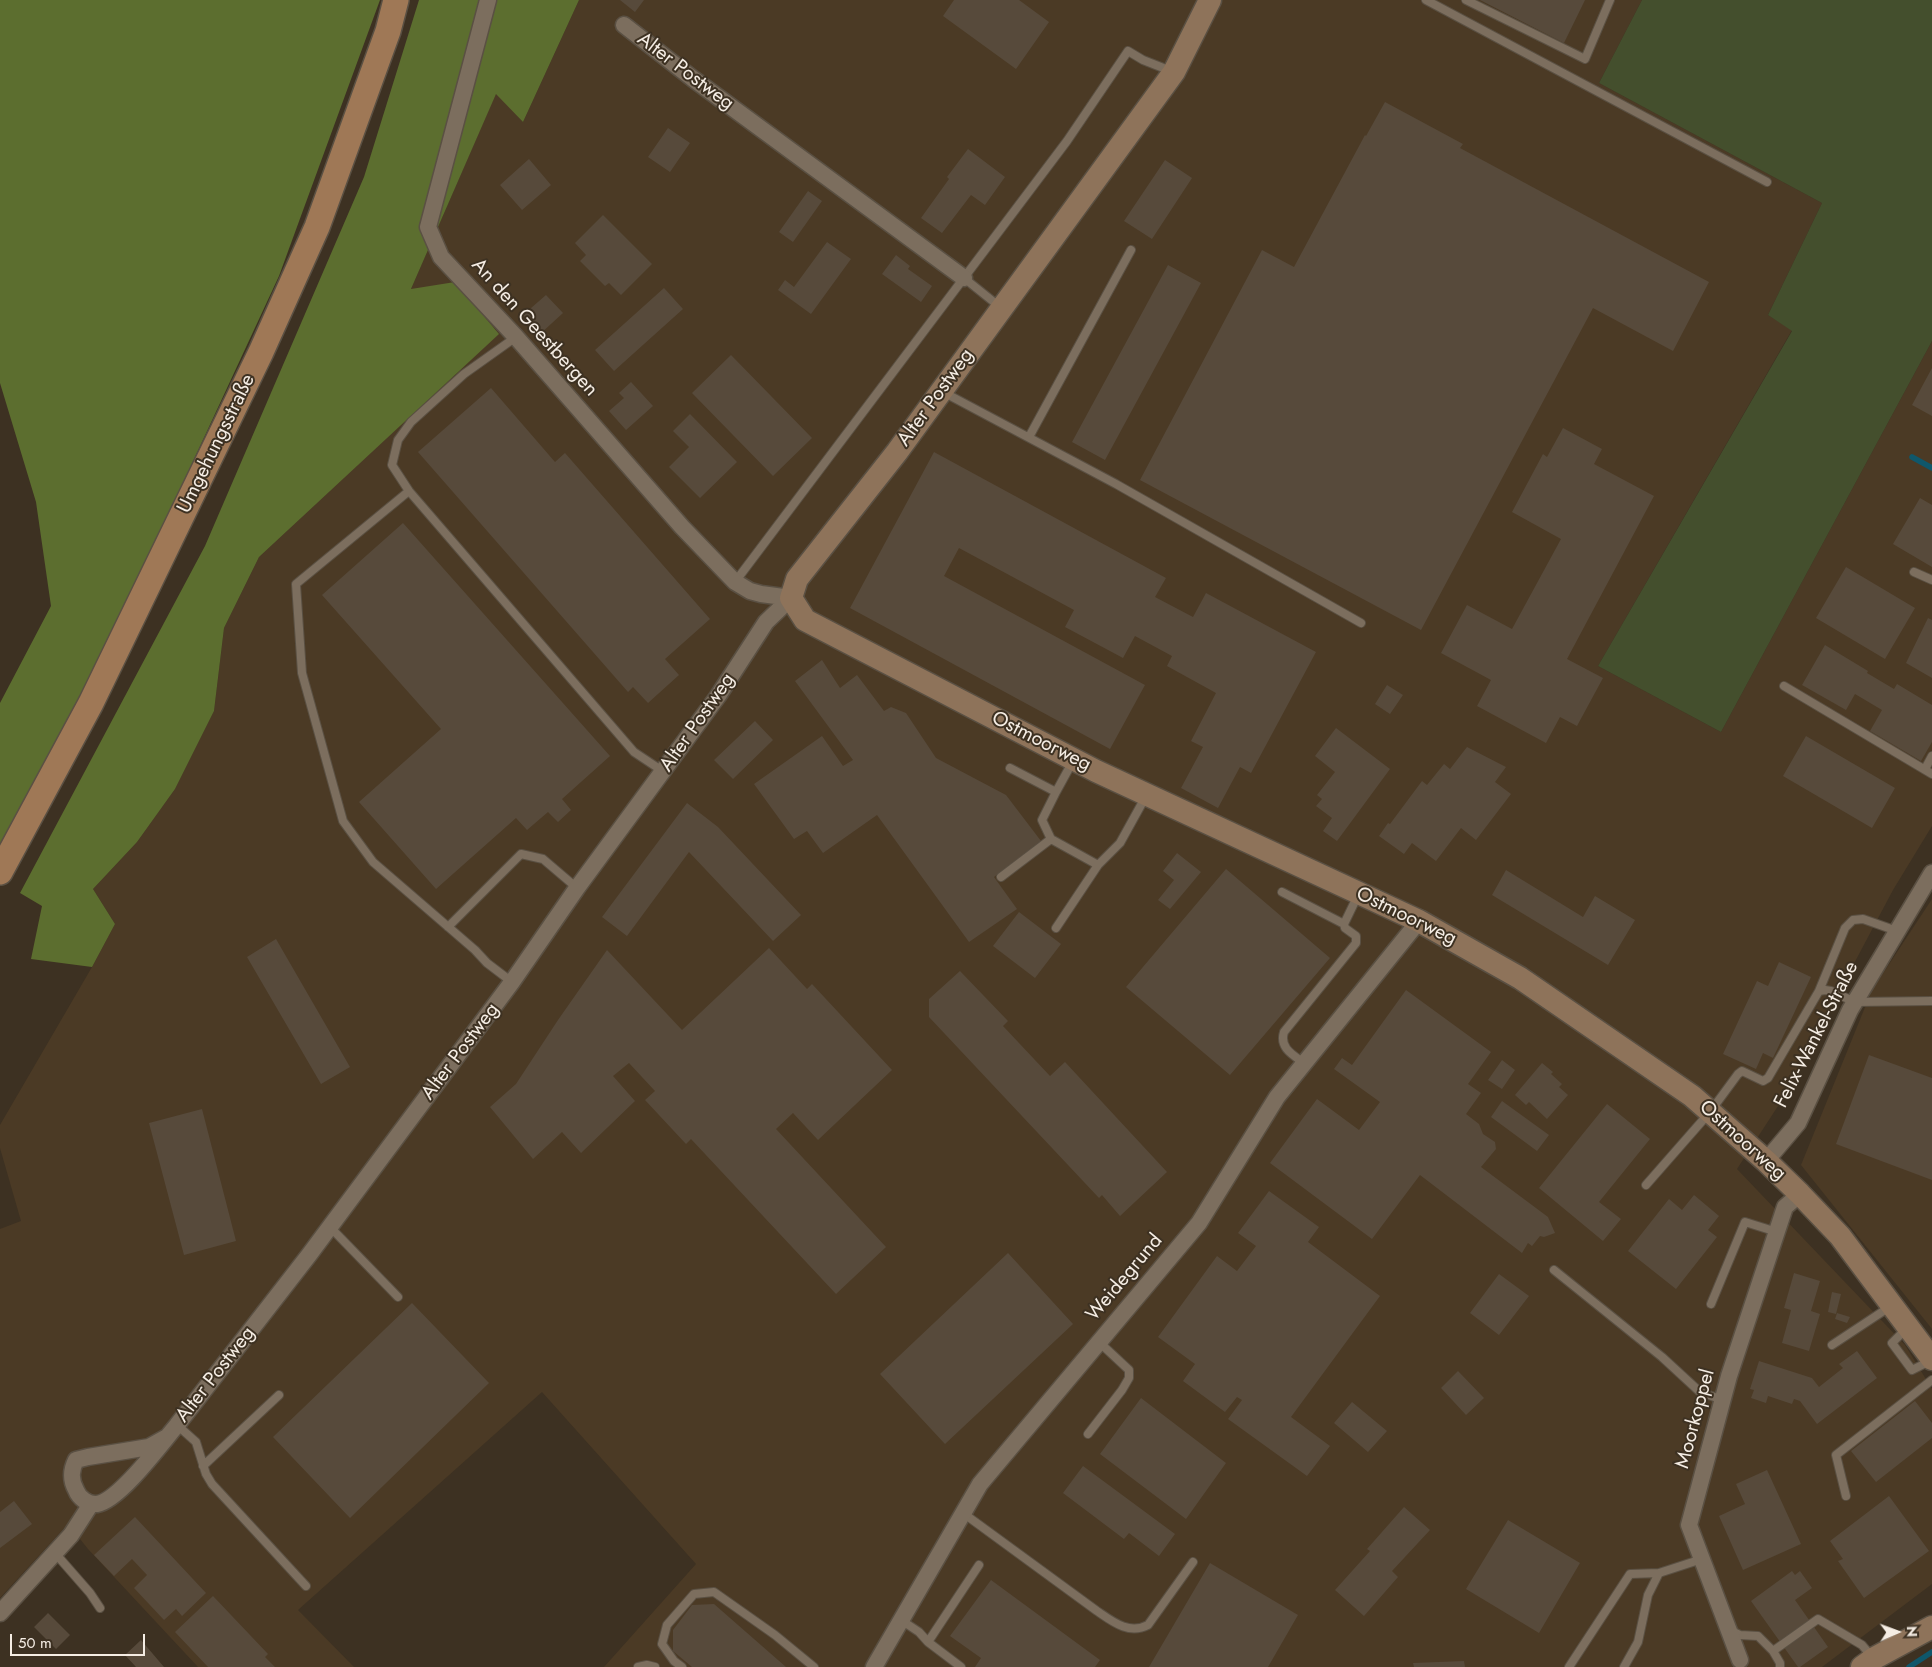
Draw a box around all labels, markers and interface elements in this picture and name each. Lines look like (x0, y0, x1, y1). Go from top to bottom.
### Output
street label: Alter Postweg (632, 28, 738, 116)
street label: An den Geestbergen (466, 254, 602, 402)
street label: Alter Postweg (893, 344, 979, 452)
street label: Umgehungsstraße (173, 371, 261, 517)
street label: Alter Postweg (655, 669, 741, 777)
street label: Ostmoorweg (987, 707, 1095, 777)
street label: Ostmoorweg (1352, 882, 1460, 952)
street label: Felix-Wankel-Straße (1770, 958, 1864, 1112)
street label: Alter Postweg (417, 999, 505, 1105)
street label: Ostmoorweg (1694, 1096, 1790, 1186)
street label: Weidegrund (1082, 1230, 1168, 1326)
street label: Alter Postweg (171, 1322, 261, 1428)
street label: Moorkoppel (1671, 1367, 1721, 1471)
north arrow (1872, 1607, 1922, 1657)
scale bar (12, 1624, 148, 1656)
text: N (1902, 1626, 1922, 1637)
text: 50 m (18, 1632, 52, 1654)

